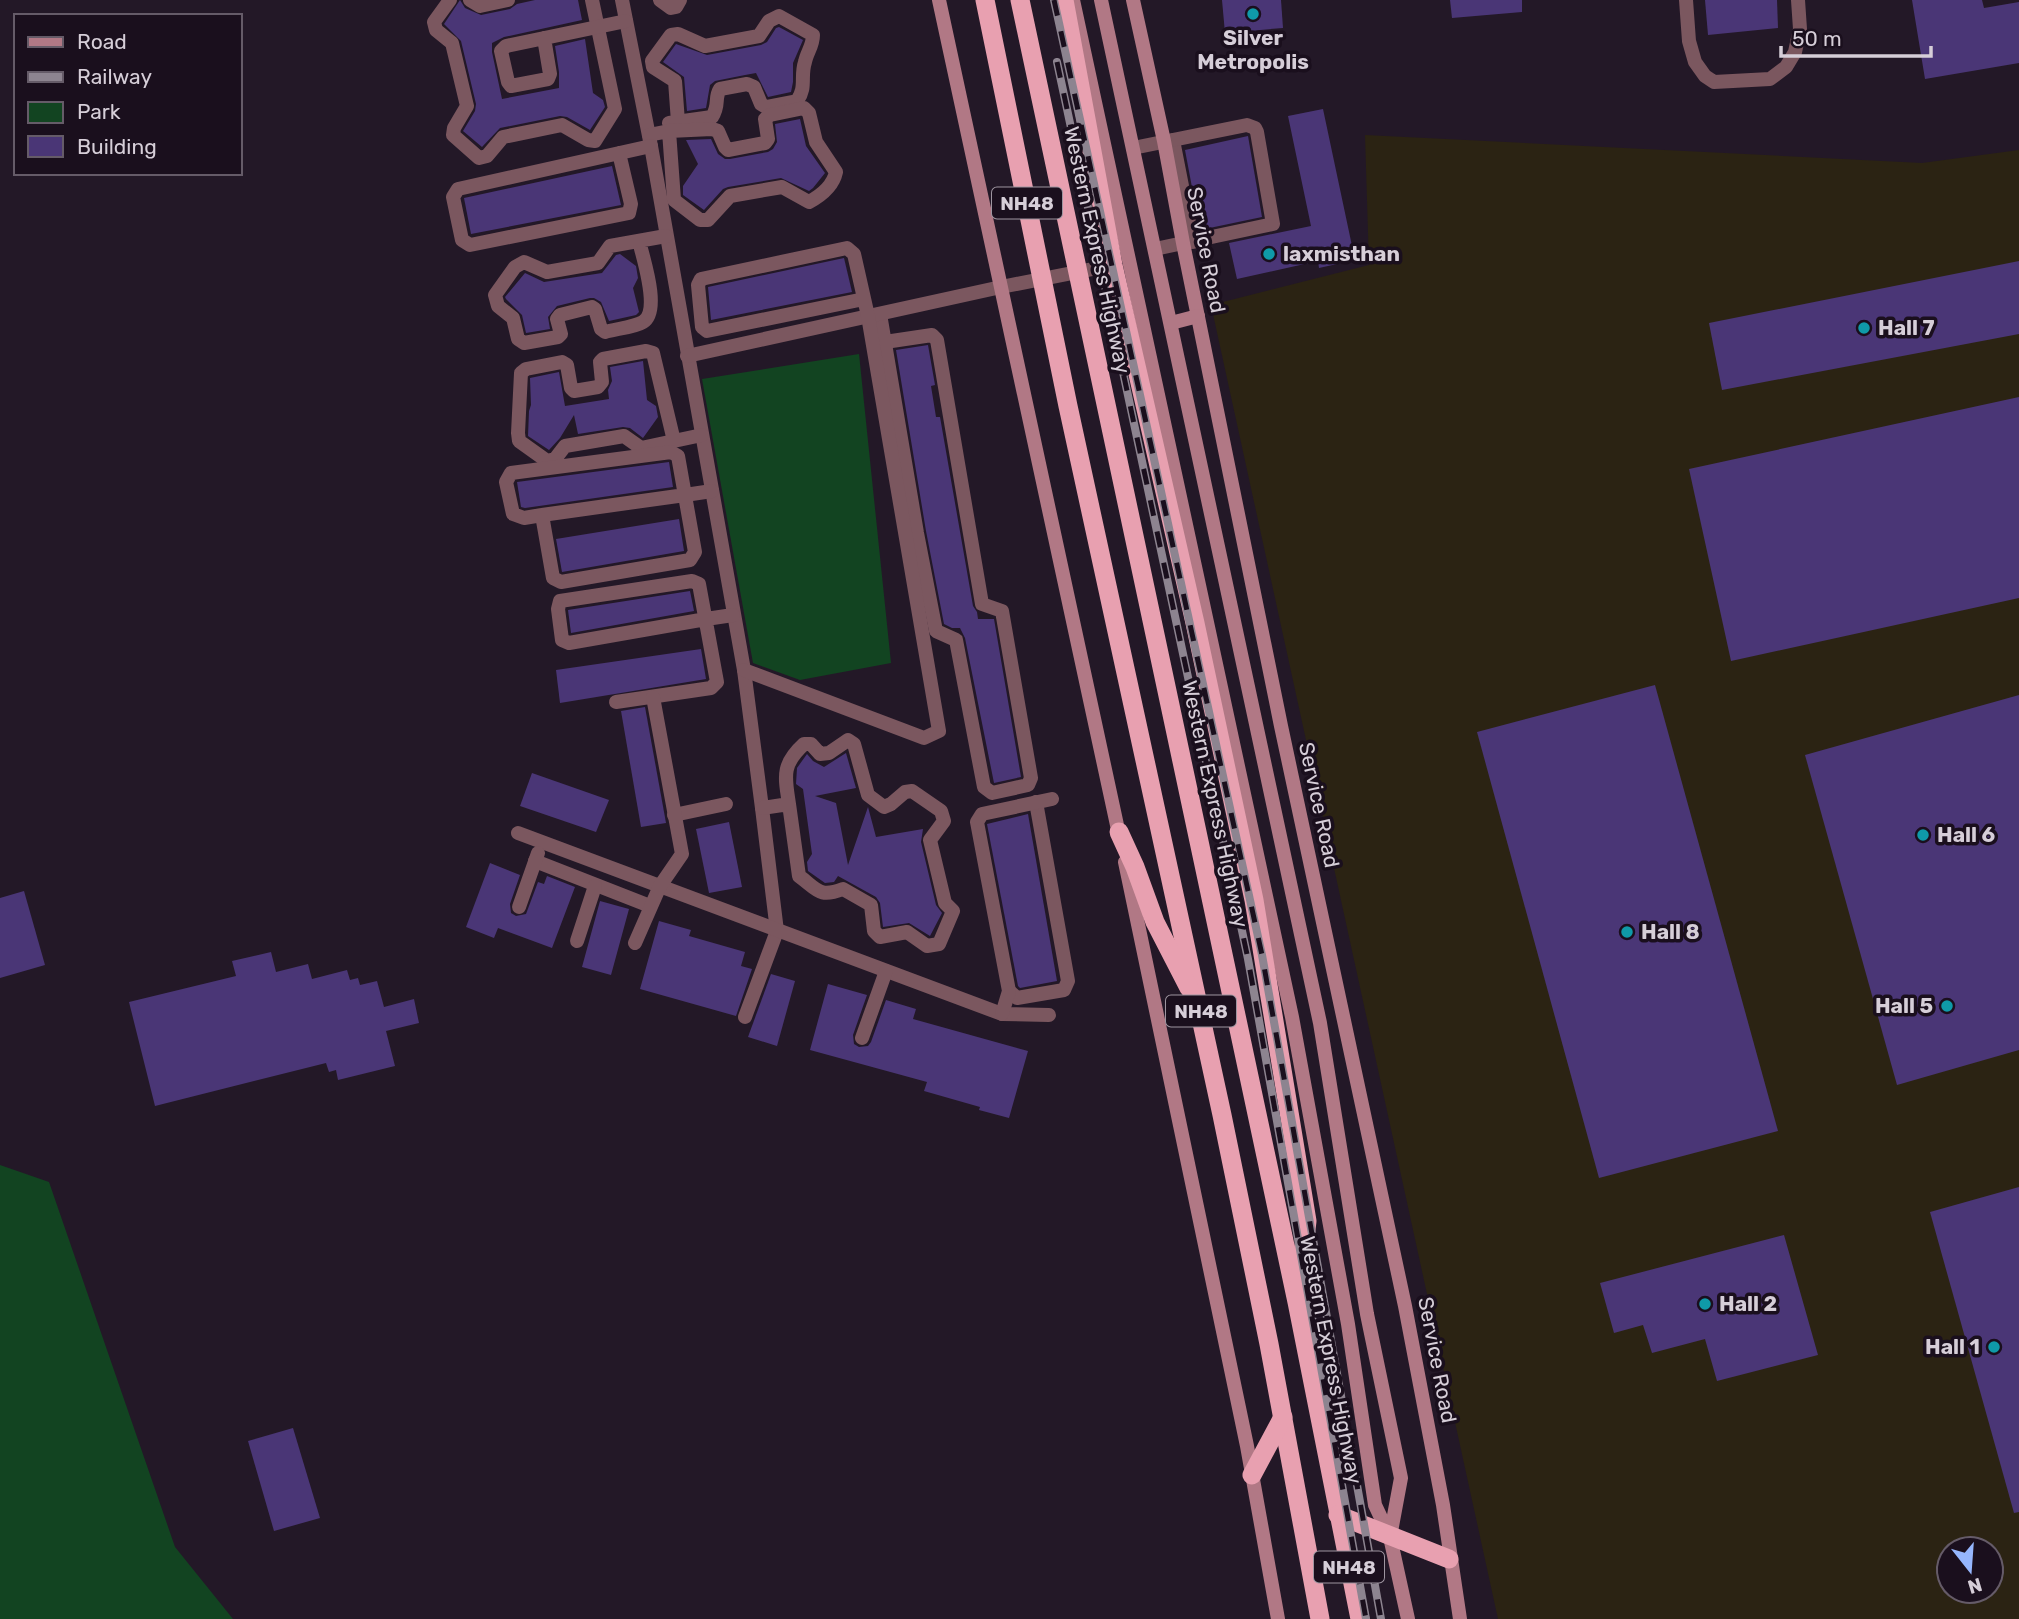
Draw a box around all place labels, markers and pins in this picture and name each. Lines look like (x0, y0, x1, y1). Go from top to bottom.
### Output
marker: Silver Metropolis (1245, 6, 1261, 22)
place label: Silver Metropolis (1197, 25, 1309, 74)
place label: laxmisthan (1283, 241, 1400, 266)
marker: laxmisthan (1261, 246, 1277, 262)
place label: Hall 7 (1878, 315, 1935, 340)
marker: Hall 7 (1856, 320, 1872, 336)
place label: Hall 6 (1937, 822, 1996, 847)
marker: Hall 6 (1915, 827, 1931, 843)
place label: Hall 8 (1641, 919, 1700, 944)
marker: Hall 8 (1619, 924, 1635, 940)
place label: Hall 5 (1875, 993, 1933, 1018)
marker: Hall 5 (1939, 998, 1955, 1014)
place label: Hall 2 (1719, 1291, 1777, 1316)
marker: Hall 2 (1697, 1296, 1713, 1312)
place label: Hall 1 (1925, 1334, 1980, 1359)
marker: Hall 1 (1986, 1339, 2002, 1355)

